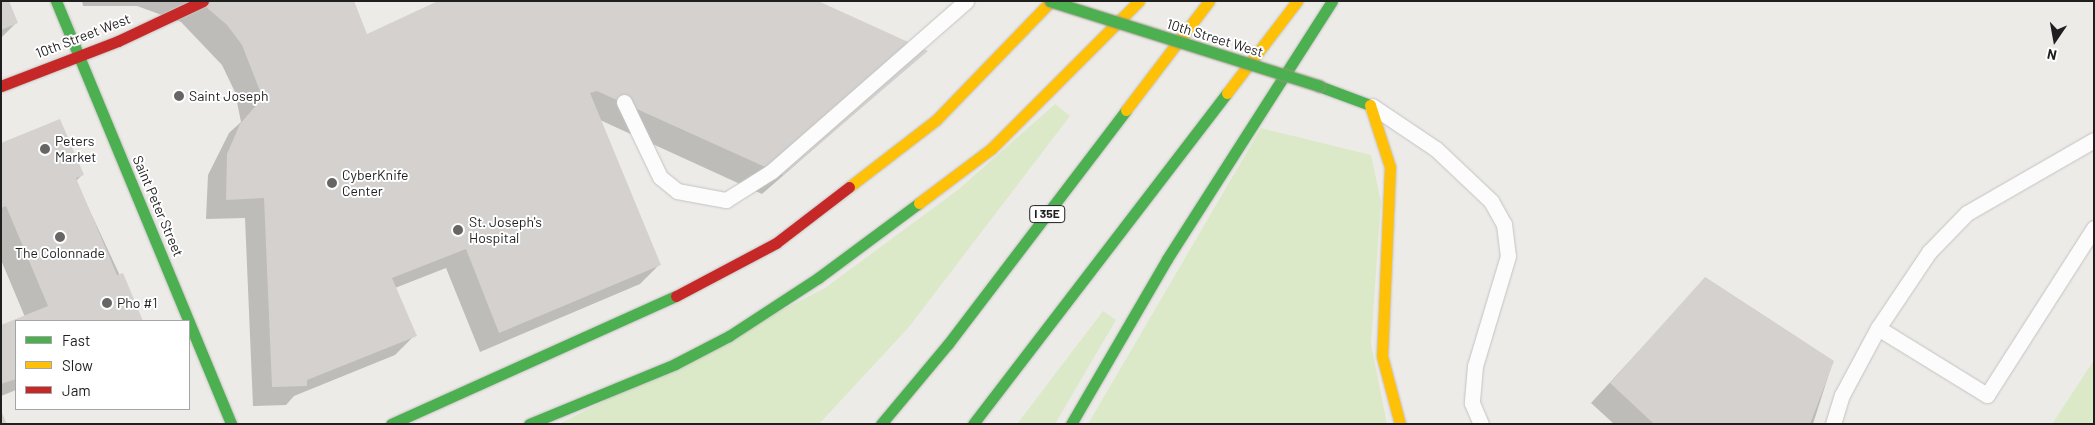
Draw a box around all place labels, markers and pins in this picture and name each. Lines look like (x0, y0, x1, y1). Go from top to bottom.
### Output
place label: Saint Joseph (189, 88, 268, 104)
marker: Saint Joseph (173, 90, 185, 102)
place label: Peters Market (55, 133, 96, 166)
marker: Peters Market (39, 143, 51, 155)
place label: CyberKnife Center (342, 167, 409, 200)
marker: CyberKnife Center (326, 177, 338, 189)
place label: St. Joseph's Hospital (469, 214, 542, 246)
marker: St. Joseph's Hospital (451, 223, 465, 237)
marker: The Colonnade (54, 231, 66, 243)
place label: The Colonnade (15, 245, 105, 261)
place label: Pho #1 (117, 295, 157, 311)
marker: Pho #1 (101, 297, 113, 309)

